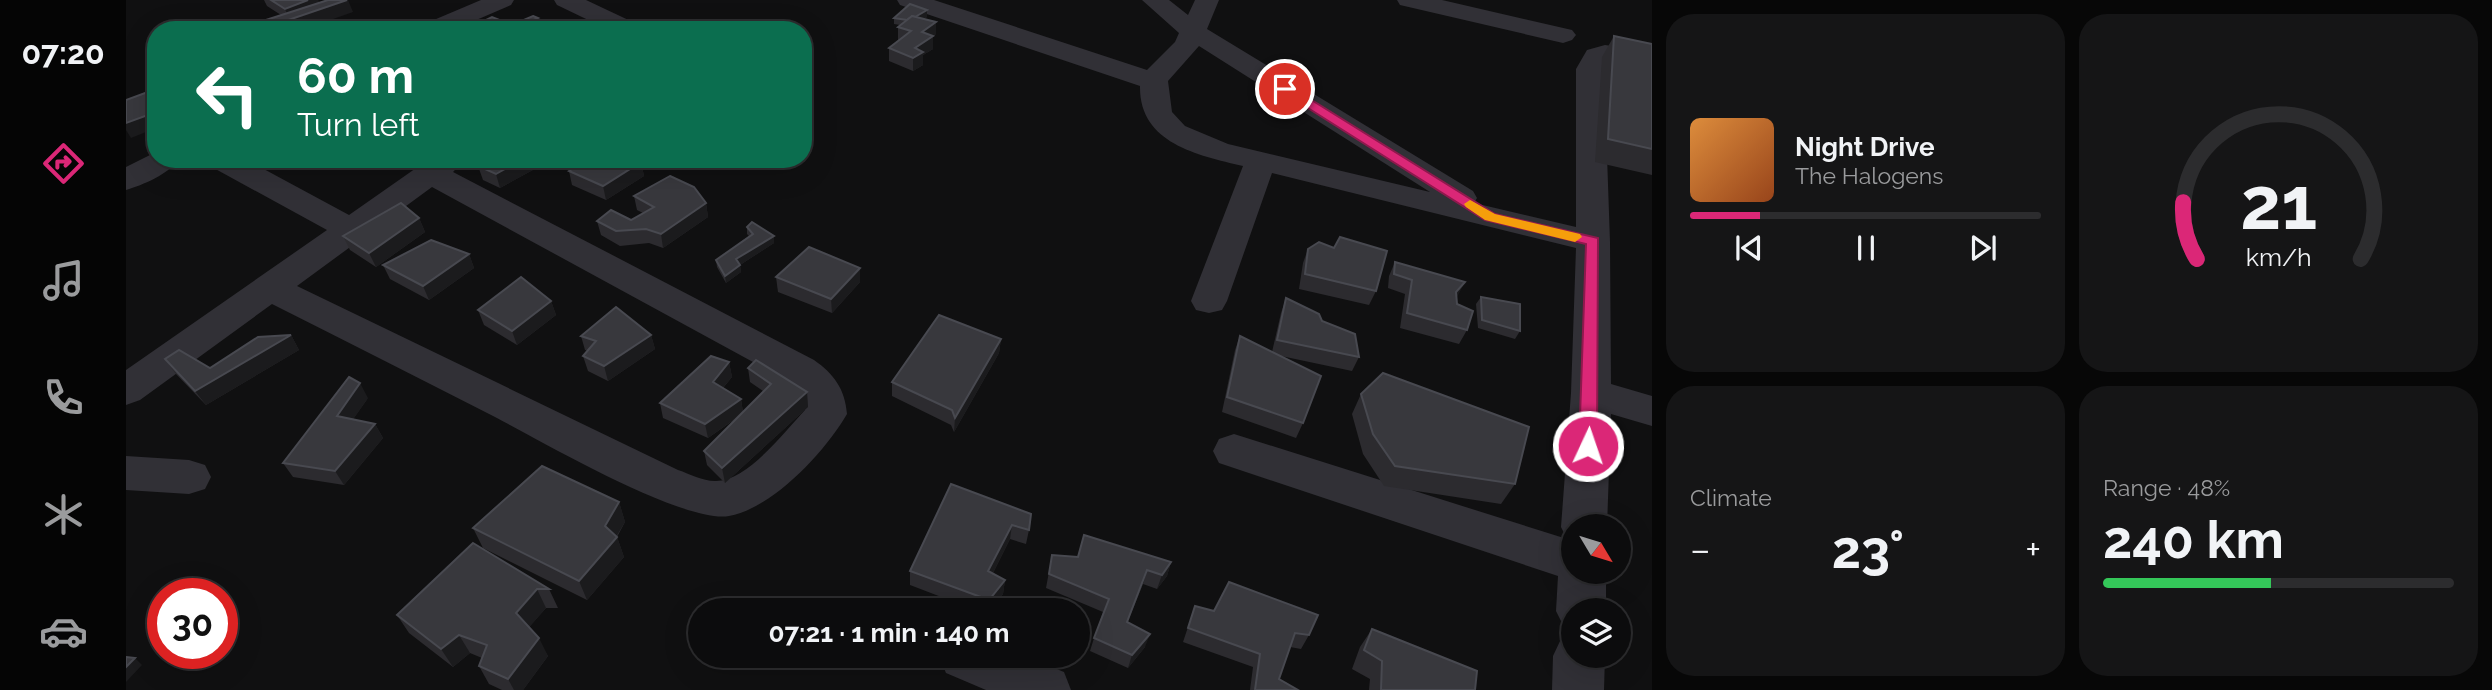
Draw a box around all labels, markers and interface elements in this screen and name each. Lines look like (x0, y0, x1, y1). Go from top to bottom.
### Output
text: 07:20 (21, 34, 105, 71)
text: 60 m (297, 47, 414, 104)
icon: left (182, 49, 273, 140)
pin (1255, 59, 1315, 119)
icon: arrive (1266, 70, 1304, 108)
text: Turn left (297, 106, 419, 143)
text: Night Drive (1795, 132, 1934, 162)
icon: directions (39, 139, 88, 188)
text: 21 (2240, 161, 2317, 246)
text: The Halogens (1795, 162, 1943, 189)
icon: previous (1730, 229, 1768, 267)
icon: pause (1847, 229, 1885, 267)
icon: next (1964, 229, 2002, 267)
text: km/h (2246, 242, 2311, 272)
icon: music (39, 256, 88, 305)
icon: phone (39, 373, 88, 422)
position arrow (1551, 409, 1625, 483)
text: Range · 48% (2103, 474, 2230, 501)
text: Climate (1690, 484, 1772, 511)
icon: climate (39, 490, 88, 539)
text: 240 km (2103, 509, 2284, 570)
north arrow (1561, 514, 1631, 584)
map controls (1561, 514, 1631, 668)
text: 23° (1832, 519, 1904, 580)
text: − (1690, 527, 1710, 572)
text: + (2025, 527, 2041, 572)
speed limit sign: 30 (147, 578, 238, 669)
button: layers (1561, 598, 1631, 668)
icon: car (39, 607, 88, 656)
text: 07:21 · 1 min · 140 m (769, 618, 1009, 648)

